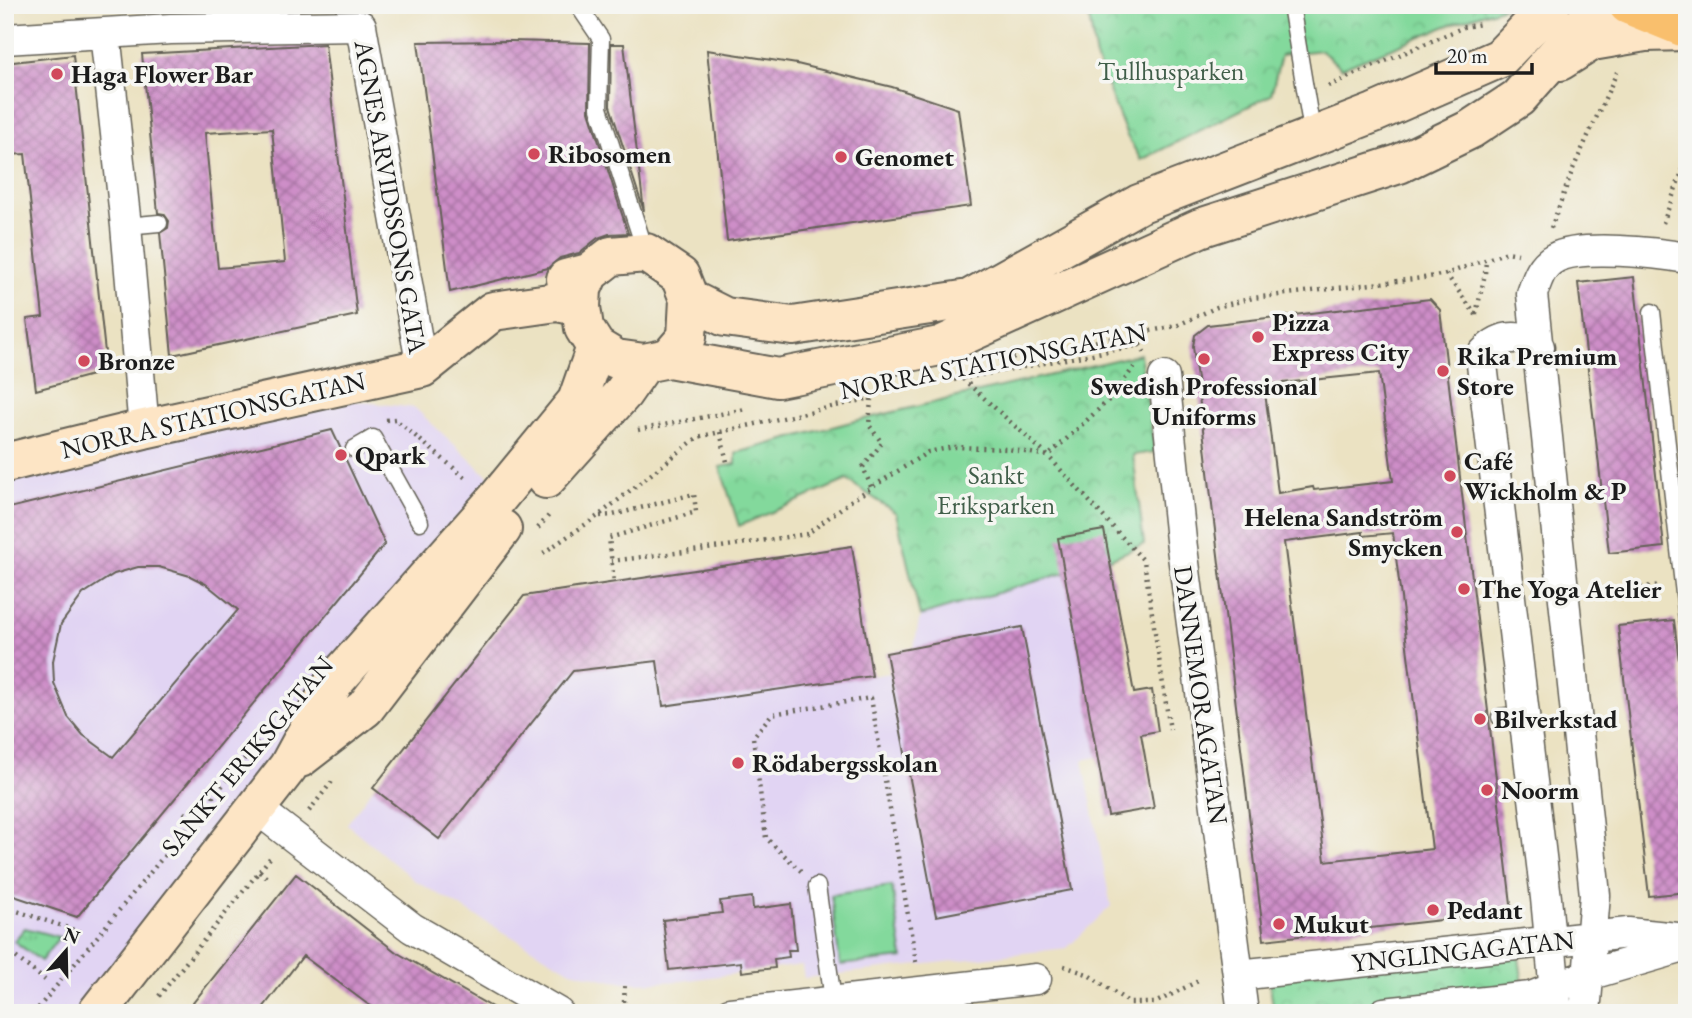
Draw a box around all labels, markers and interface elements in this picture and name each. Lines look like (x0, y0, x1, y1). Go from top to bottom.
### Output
scale bar (1436, 32, 1533, 76)
street label: AGNES ARVIDSSONS GATA (346, 37, 436, 357)
text: 20 m (1447, 42, 1488, 69)
park label: Tullhusparken (1097, 54, 1245, 88)
place label: Haga Flower Bar (71, 57, 253, 91)
marker: Haga Flower Bar (49, 66, 65, 82)
place label: Ribosomen (548, 137, 672, 171)
place label: Genomet (855, 140, 954, 174)
marker: Ribosomen (526, 146, 542, 162)
marker: Genomet (833, 149, 849, 165)
place label: Pizza Express City (1272, 305, 1409, 369)
street label: NORRA STATIONSGATAN (837, 315, 1150, 407)
marker: Pizza Express City (1250, 329, 1266, 345)
place label: Rika Premium Store (1457, 339, 1617, 403)
place label: Bronze (98, 344, 175, 378)
marker: Swedish Professional Uniforms (1196, 351, 1212, 367)
marker: Bronze (76, 353, 92, 369)
street label: NORRA STATIONSGATAN (57, 363, 369, 467)
marker: Rika Premium Store (1435, 363, 1451, 379)
place label: Swedish Professional Uniforms (1091, 369, 1317, 433)
place label: Qpark (355, 438, 426, 472)
place label: Café Wickholm & P (1464, 444, 1627, 508)
marker: Qpark (333, 447, 349, 463)
park label: Sankt Eriksparken (937, 458, 1055, 522)
marker: Café Wickholm & P (1442, 468, 1458, 484)
place label: Helena Sandström Smycken (1244, 500, 1443, 564)
marker: Helena Sandström Smycken (1449, 524, 1465, 540)
street label: DANNEMORAGATAN (1166, 563, 1236, 827)
place label: The Yoga Atelier (1478, 572, 1662, 606)
marker: The Yoga Atelier (1456, 581, 1472, 597)
street label: SANKT ERIKSGATAN (153, 649, 341, 863)
place label: Bilverkstad (1494, 702, 1618, 736)
marker: Bilverkstad (1472, 711, 1488, 727)
place label: Rödabergsskolan (752, 746, 938, 780)
marker: Rödabergsskolan (730, 755, 746, 771)
place label: Noorm (1501, 773, 1579, 807)
marker: Noorm (1479, 782, 1495, 798)
place label: Pedant (1447, 893, 1523, 927)
marker: Pedant (1425, 902, 1441, 918)
place label: Mukut (1293, 907, 1369, 941)
north arrow (32, 916, 102, 986)
marker: Mukut (1271, 916, 1287, 932)
text: N (60, 921, 84, 950)
street label: YNGLINGAGATAN (1350, 922, 1576, 980)

